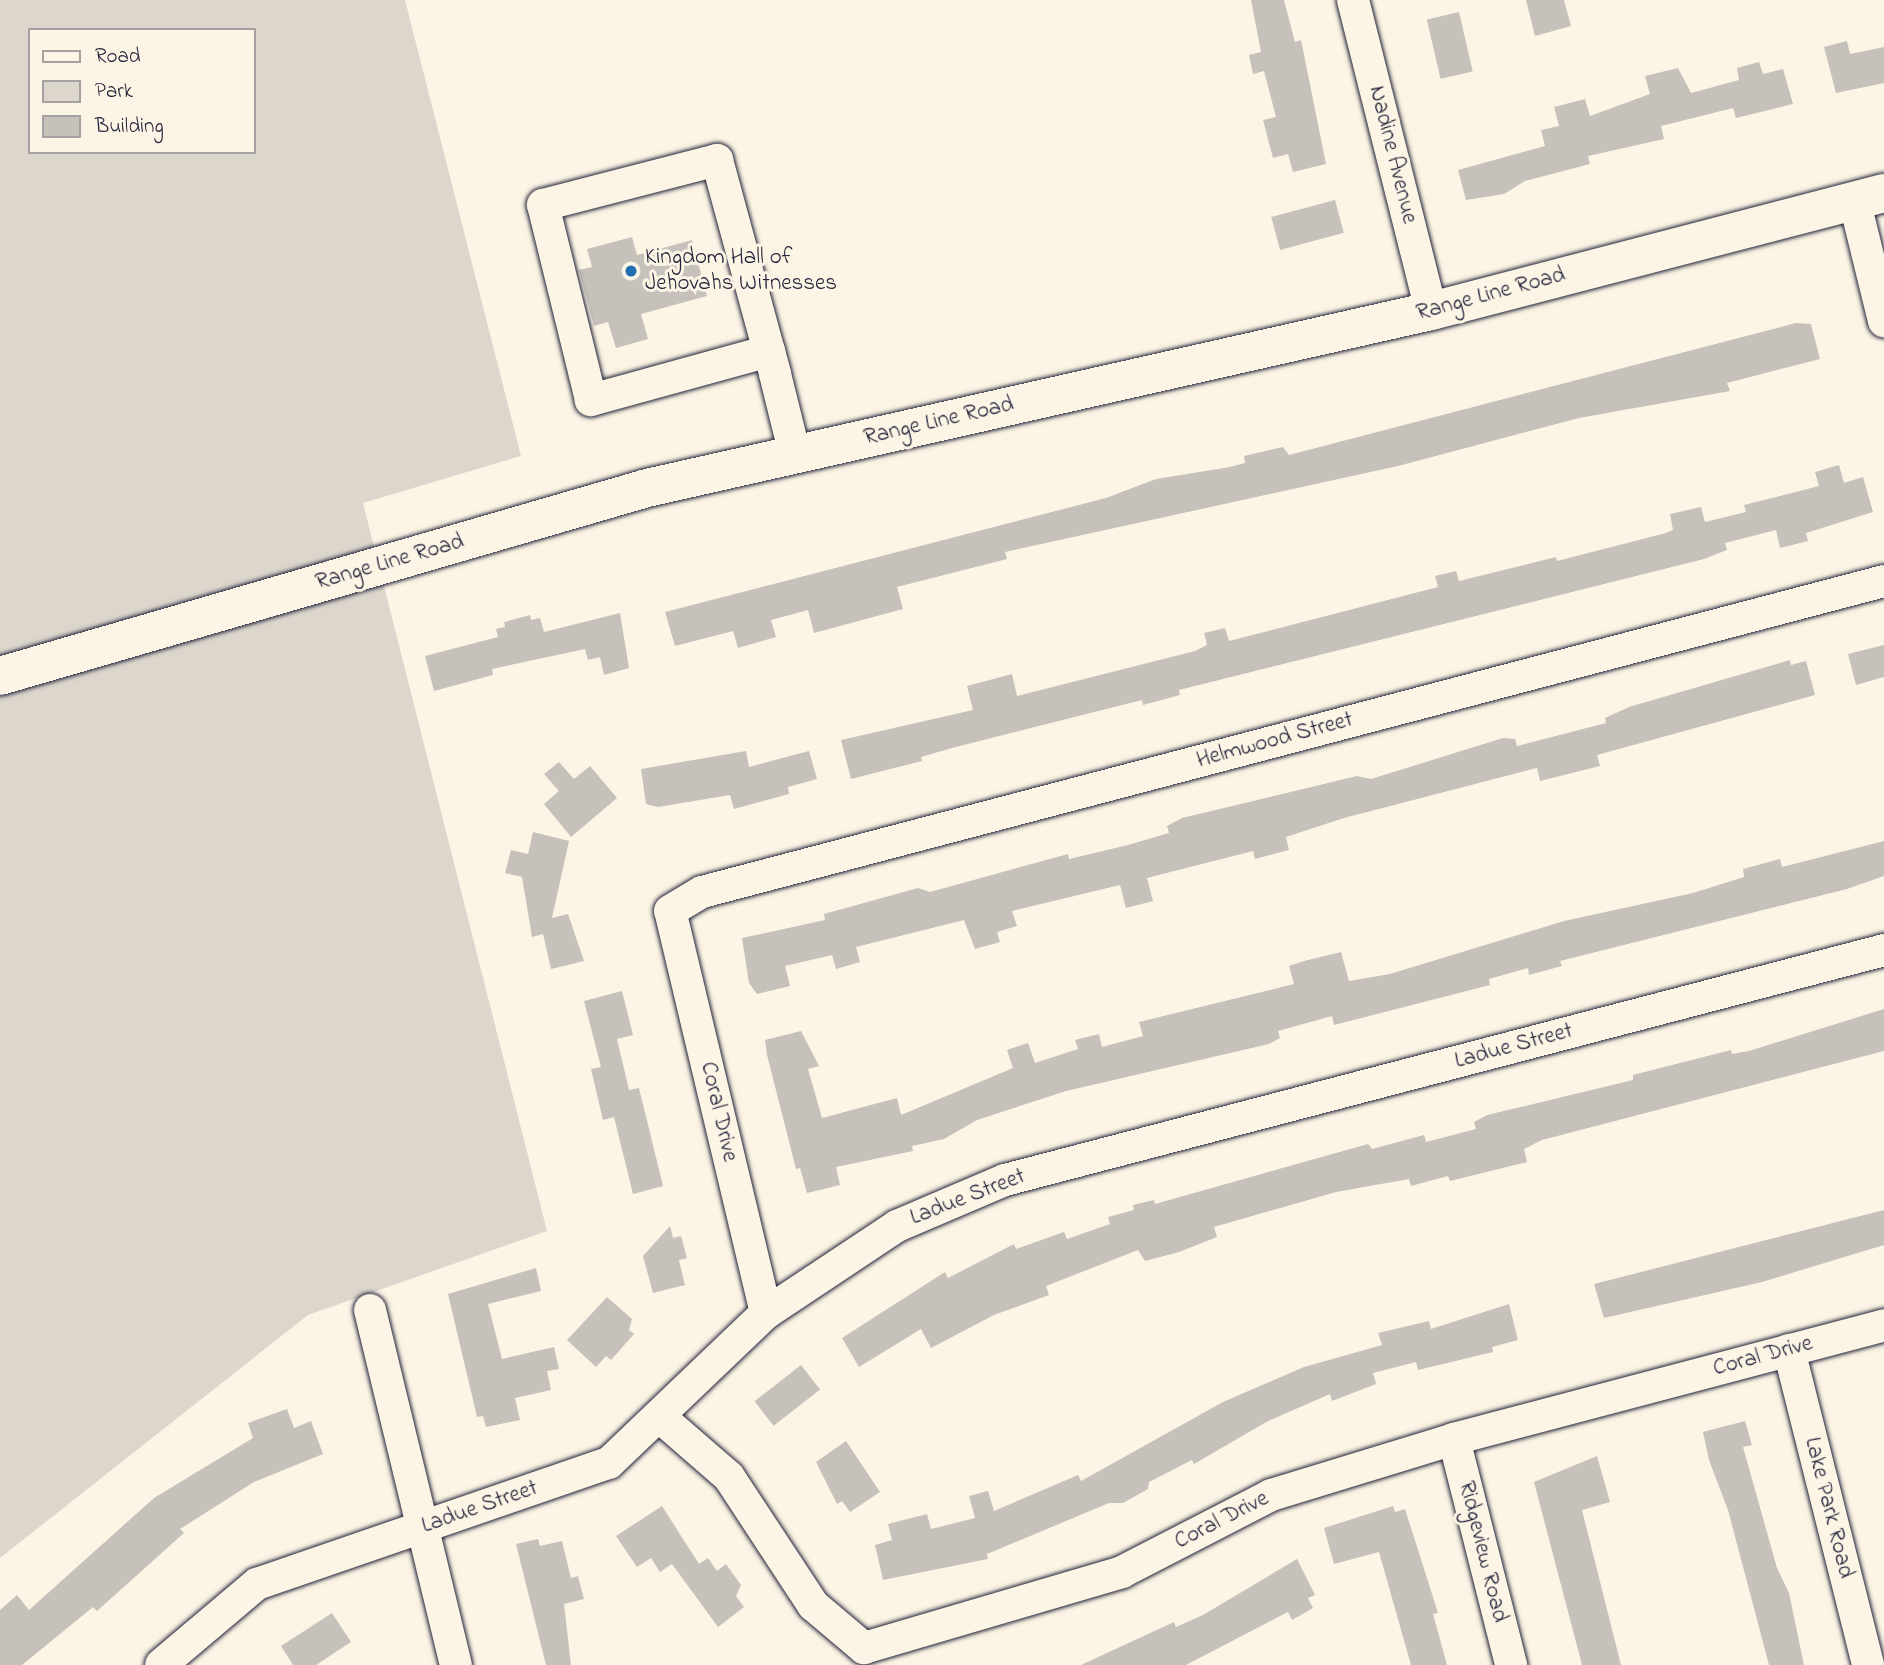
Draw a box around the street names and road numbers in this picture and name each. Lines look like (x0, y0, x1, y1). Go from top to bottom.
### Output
street label: Nadine Avenue (1362, 83, 1422, 227)
street label: Range Line Road (1414, 262, 1568, 328)
street label: Range Line Road (861, 391, 1017, 453)
street label: Range Line Road (313, 529, 467, 597)
street label: Helmwood Street (1194, 707, 1356, 775)
street label: Ladue Street (1452, 1018, 1576, 1076)
street label: Coral Drive (693, 1059, 743, 1165)
street label: Ladue Street (907, 1163, 1029, 1233)
street label: Coral Drive (1710, 1330, 1816, 1384)
street label: Lake Park Road (1797, 1435, 1859, 1581)
street label: Ladue Street (418, 1475, 542, 1541)
street label: Ridgeview Road (1451, 1478, 1513, 1626)
street label: Coral Drive (1170, 1486, 1274, 1556)

